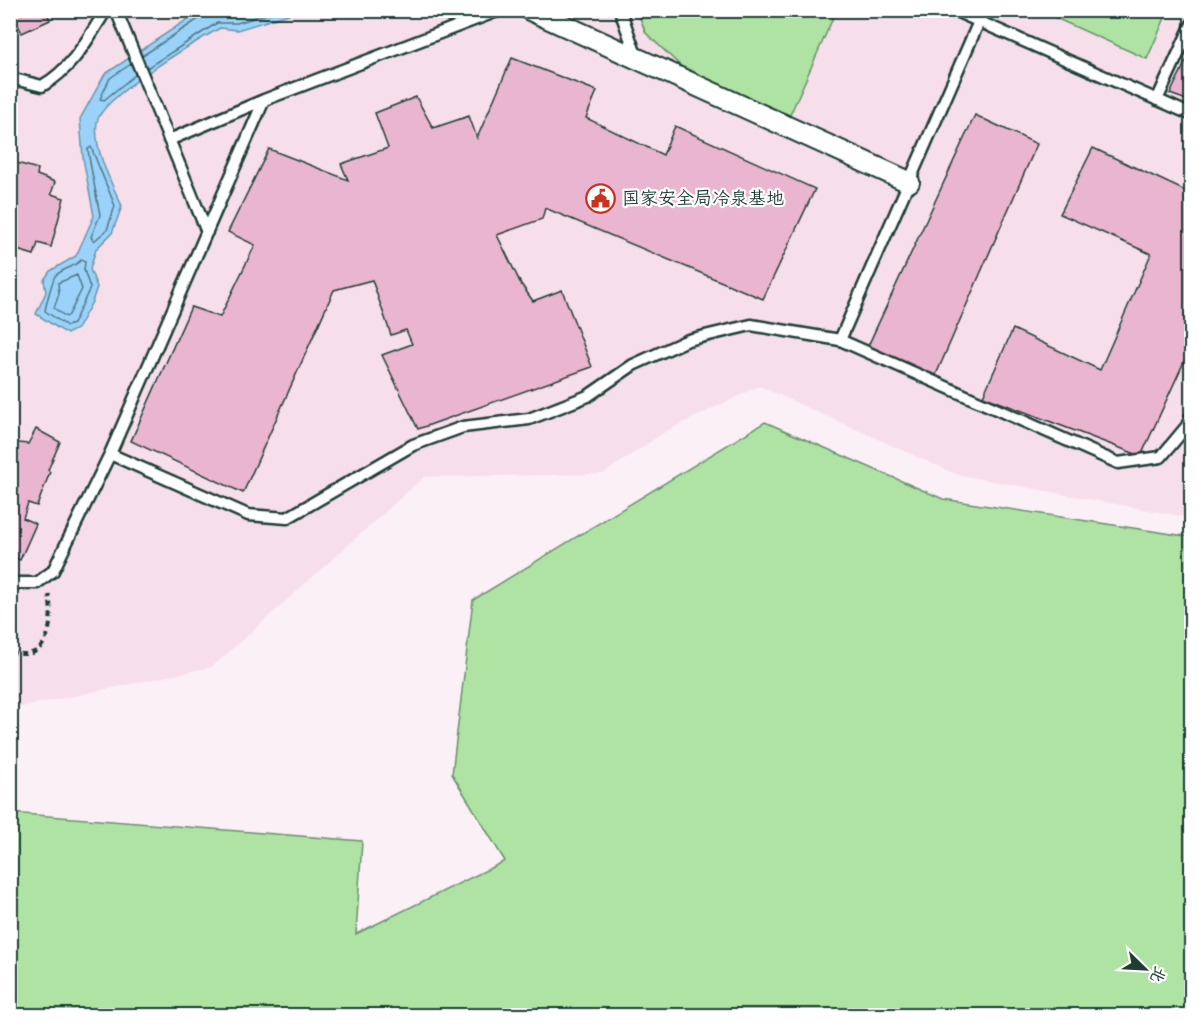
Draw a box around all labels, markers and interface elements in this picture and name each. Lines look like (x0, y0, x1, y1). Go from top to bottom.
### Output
public building icon: 国家安全局冷泉基地 (585, 182, 617, 214)
place label: 国家安全局冷泉基地 (622, 186, 784, 211)
north arrow (1115, 939, 1175, 999)
text: 北 (1144, 963, 1171, 986)

